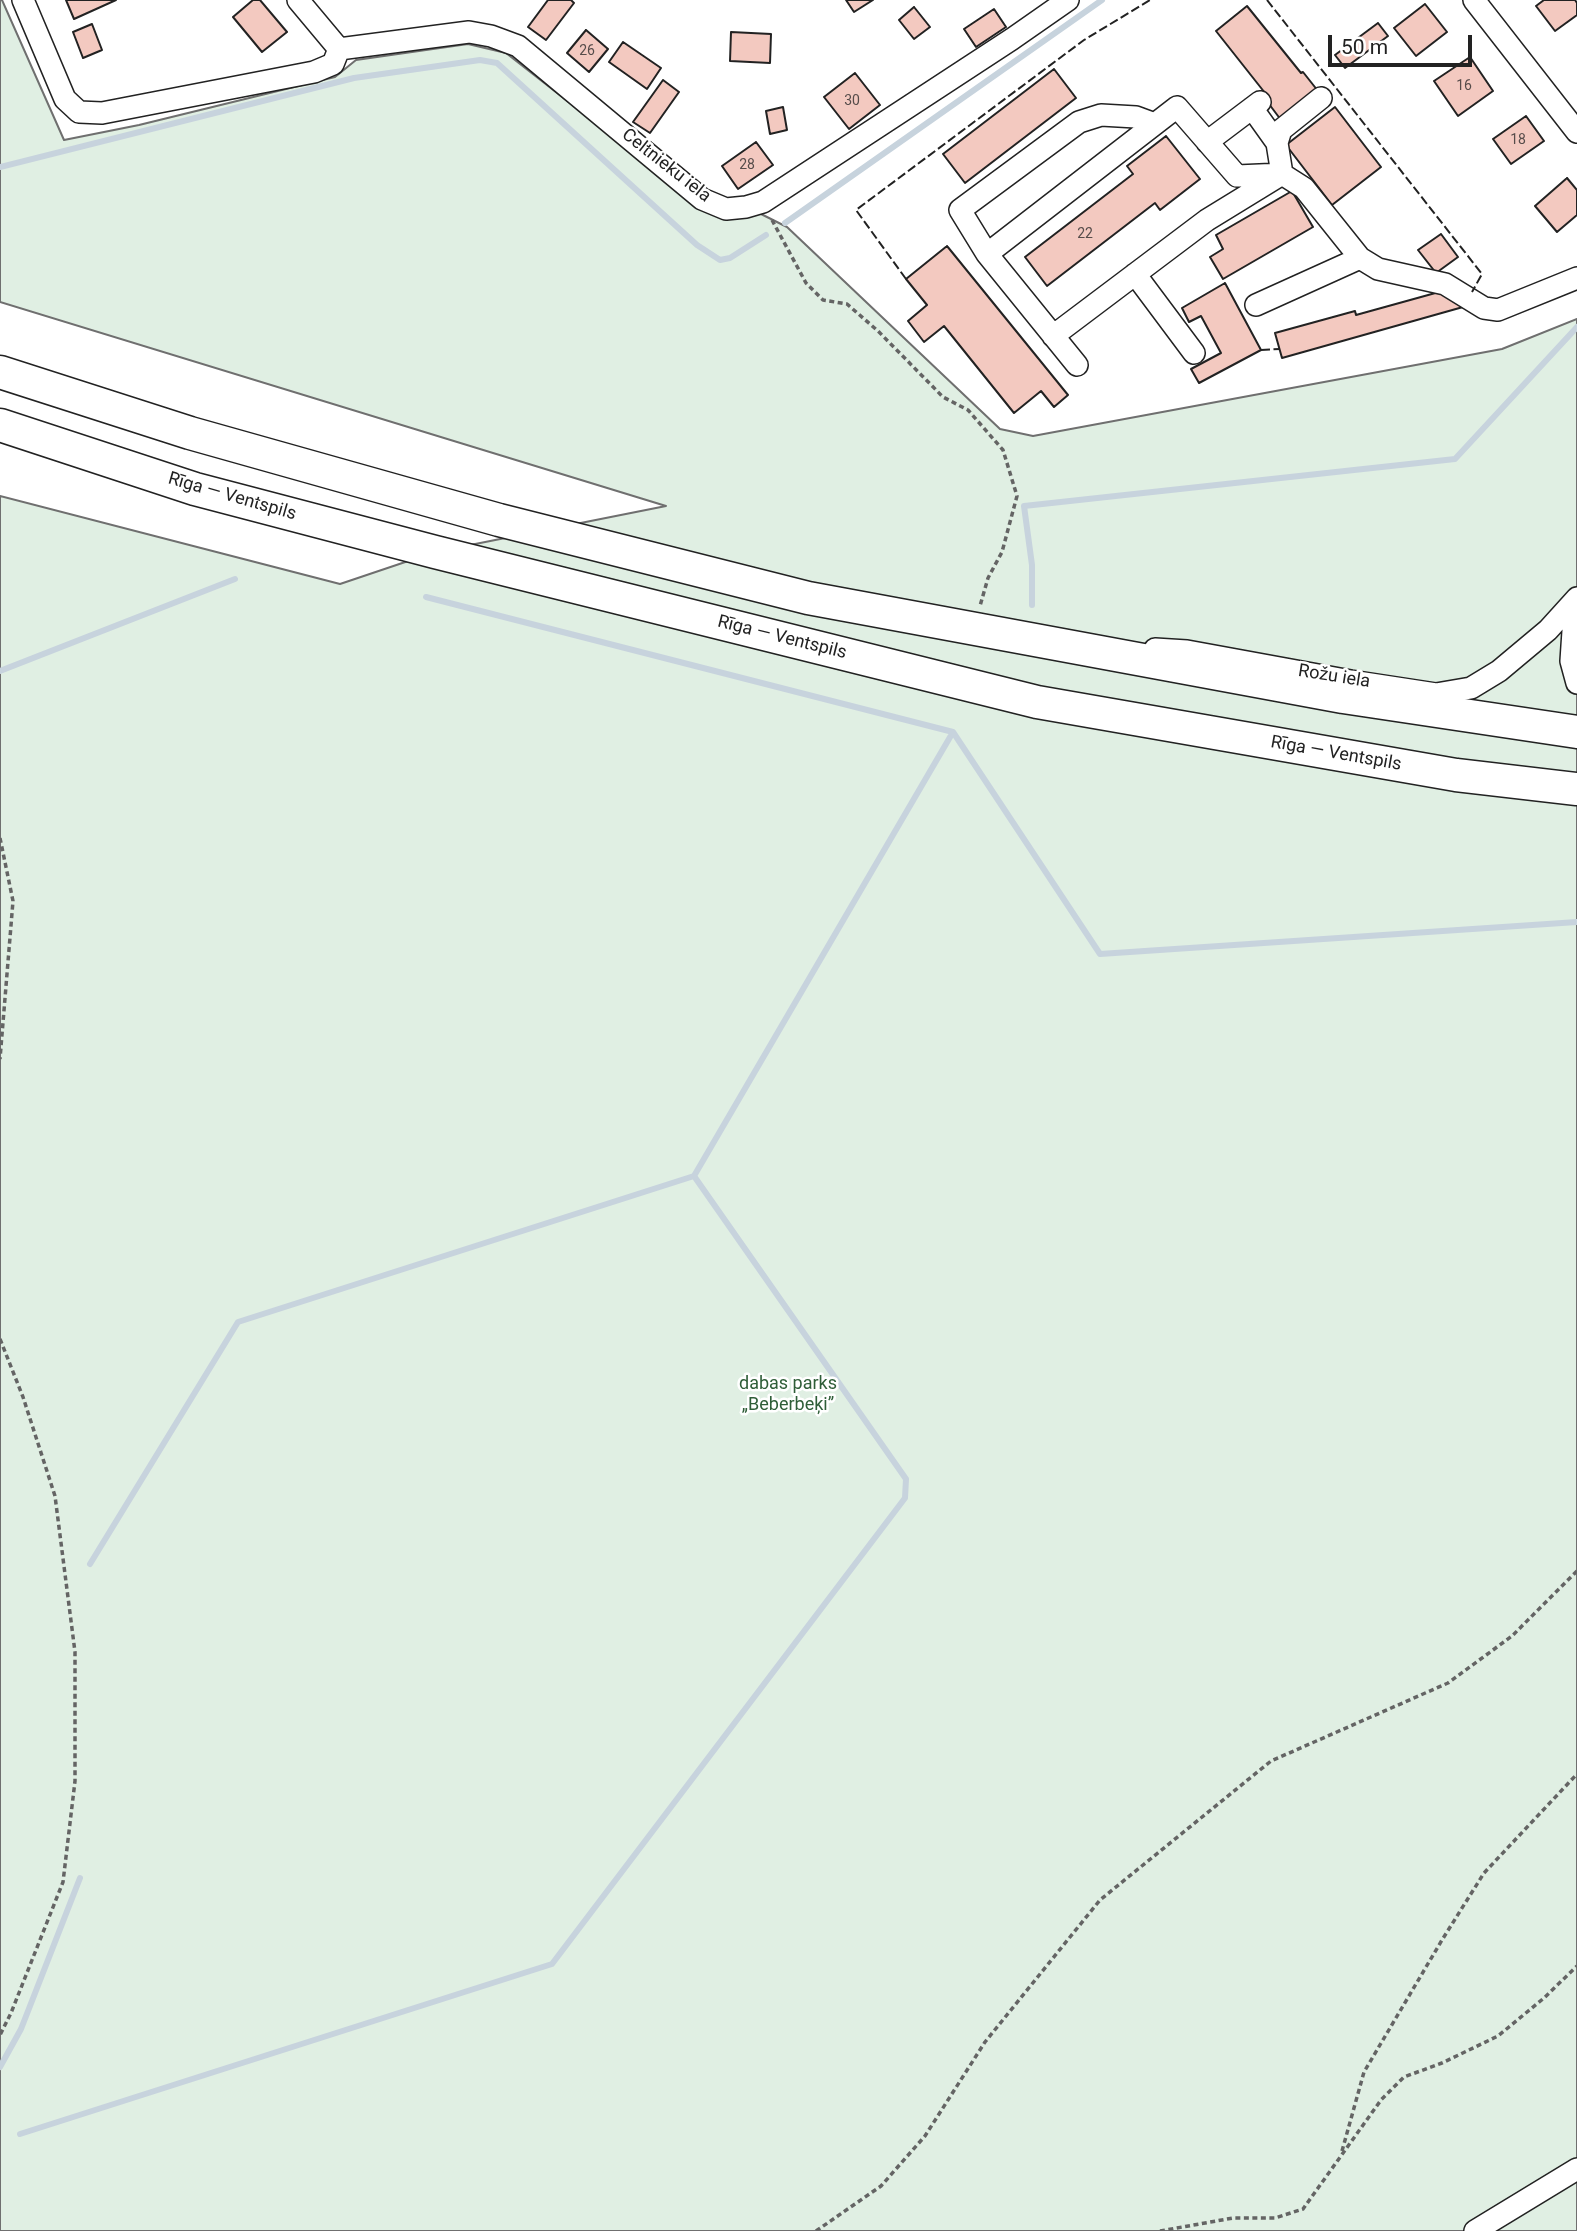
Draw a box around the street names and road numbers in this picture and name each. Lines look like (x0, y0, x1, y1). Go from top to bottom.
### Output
street label: Celtnieku iela (617, 125, 715, 207)
street label: Rīga — Ventspils (165, 468, 299, 526)
street label: Rīga — Ventspils (715, 612, 849, 664)
street label: Rožu iela (1296, 661, 1372, 693)
street label: Rīga — Ventspils (1269, 732, 1403, 776)

